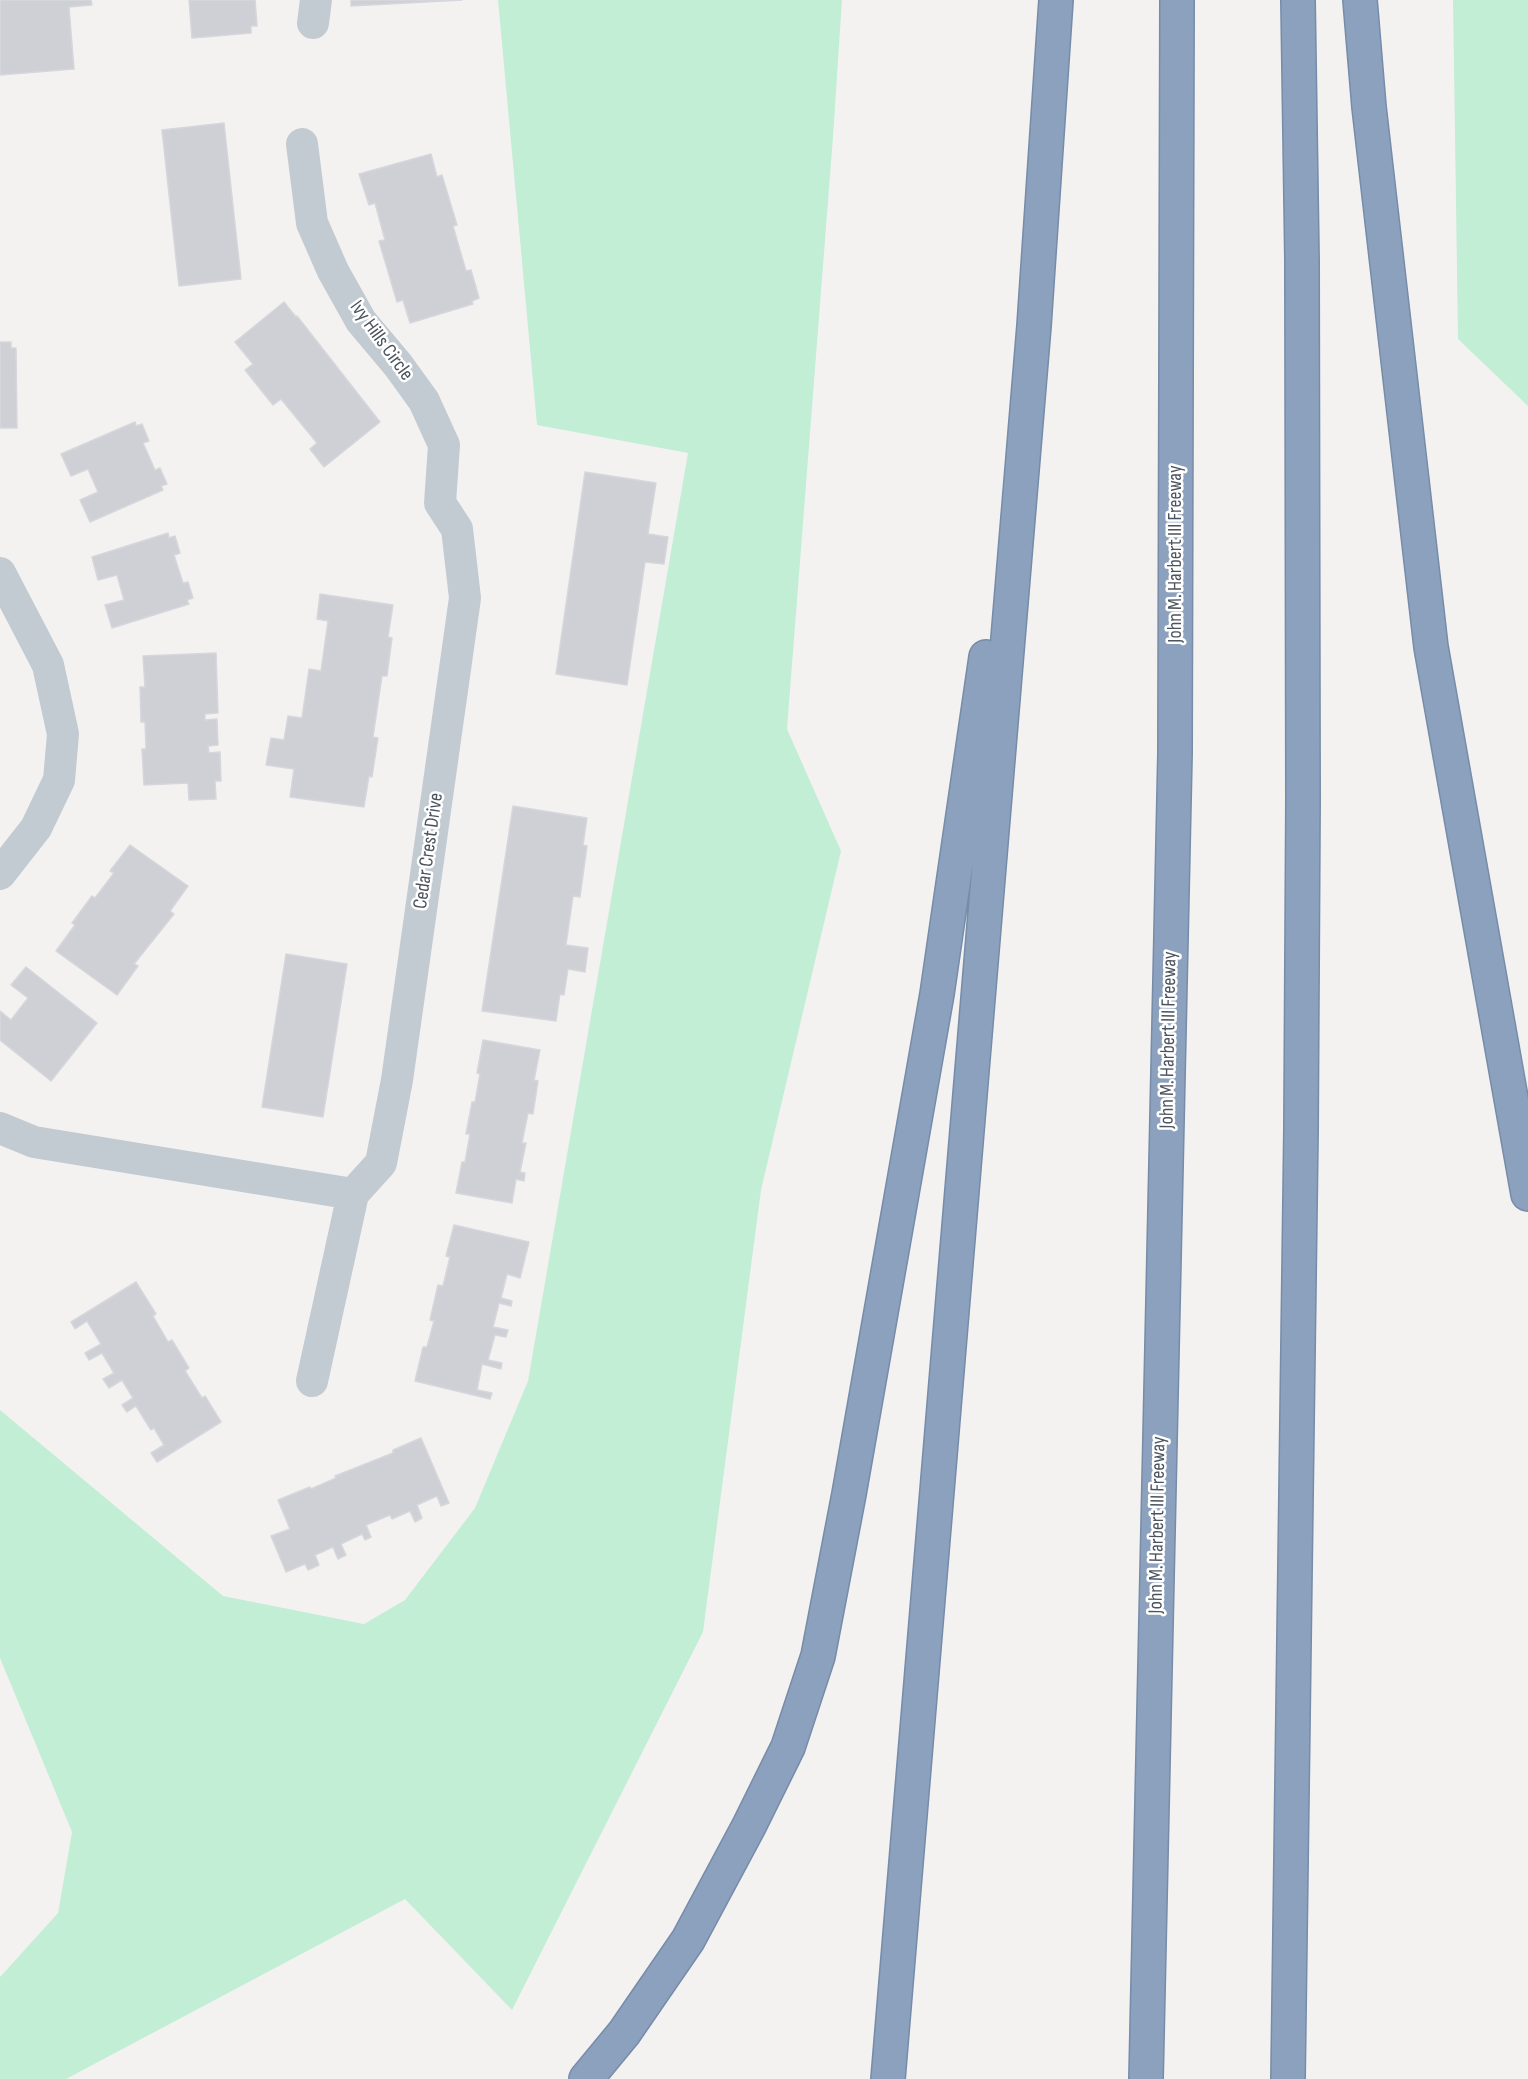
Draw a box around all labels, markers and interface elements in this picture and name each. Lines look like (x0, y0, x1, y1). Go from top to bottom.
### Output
street label: Ivy Hills Circle (344, 296, 418, 386)
street label: John M. Harbert III Freeway (1164, 465, 1188, 643)
street label: Cedar Crest Drive (409, 791, 449, 911)
street label: John M. Harbert III Freeway (1155, 951, 1183, 1129)
street label: John M. Harbert III Freeway (1144, 1436, 1172, 1614)

